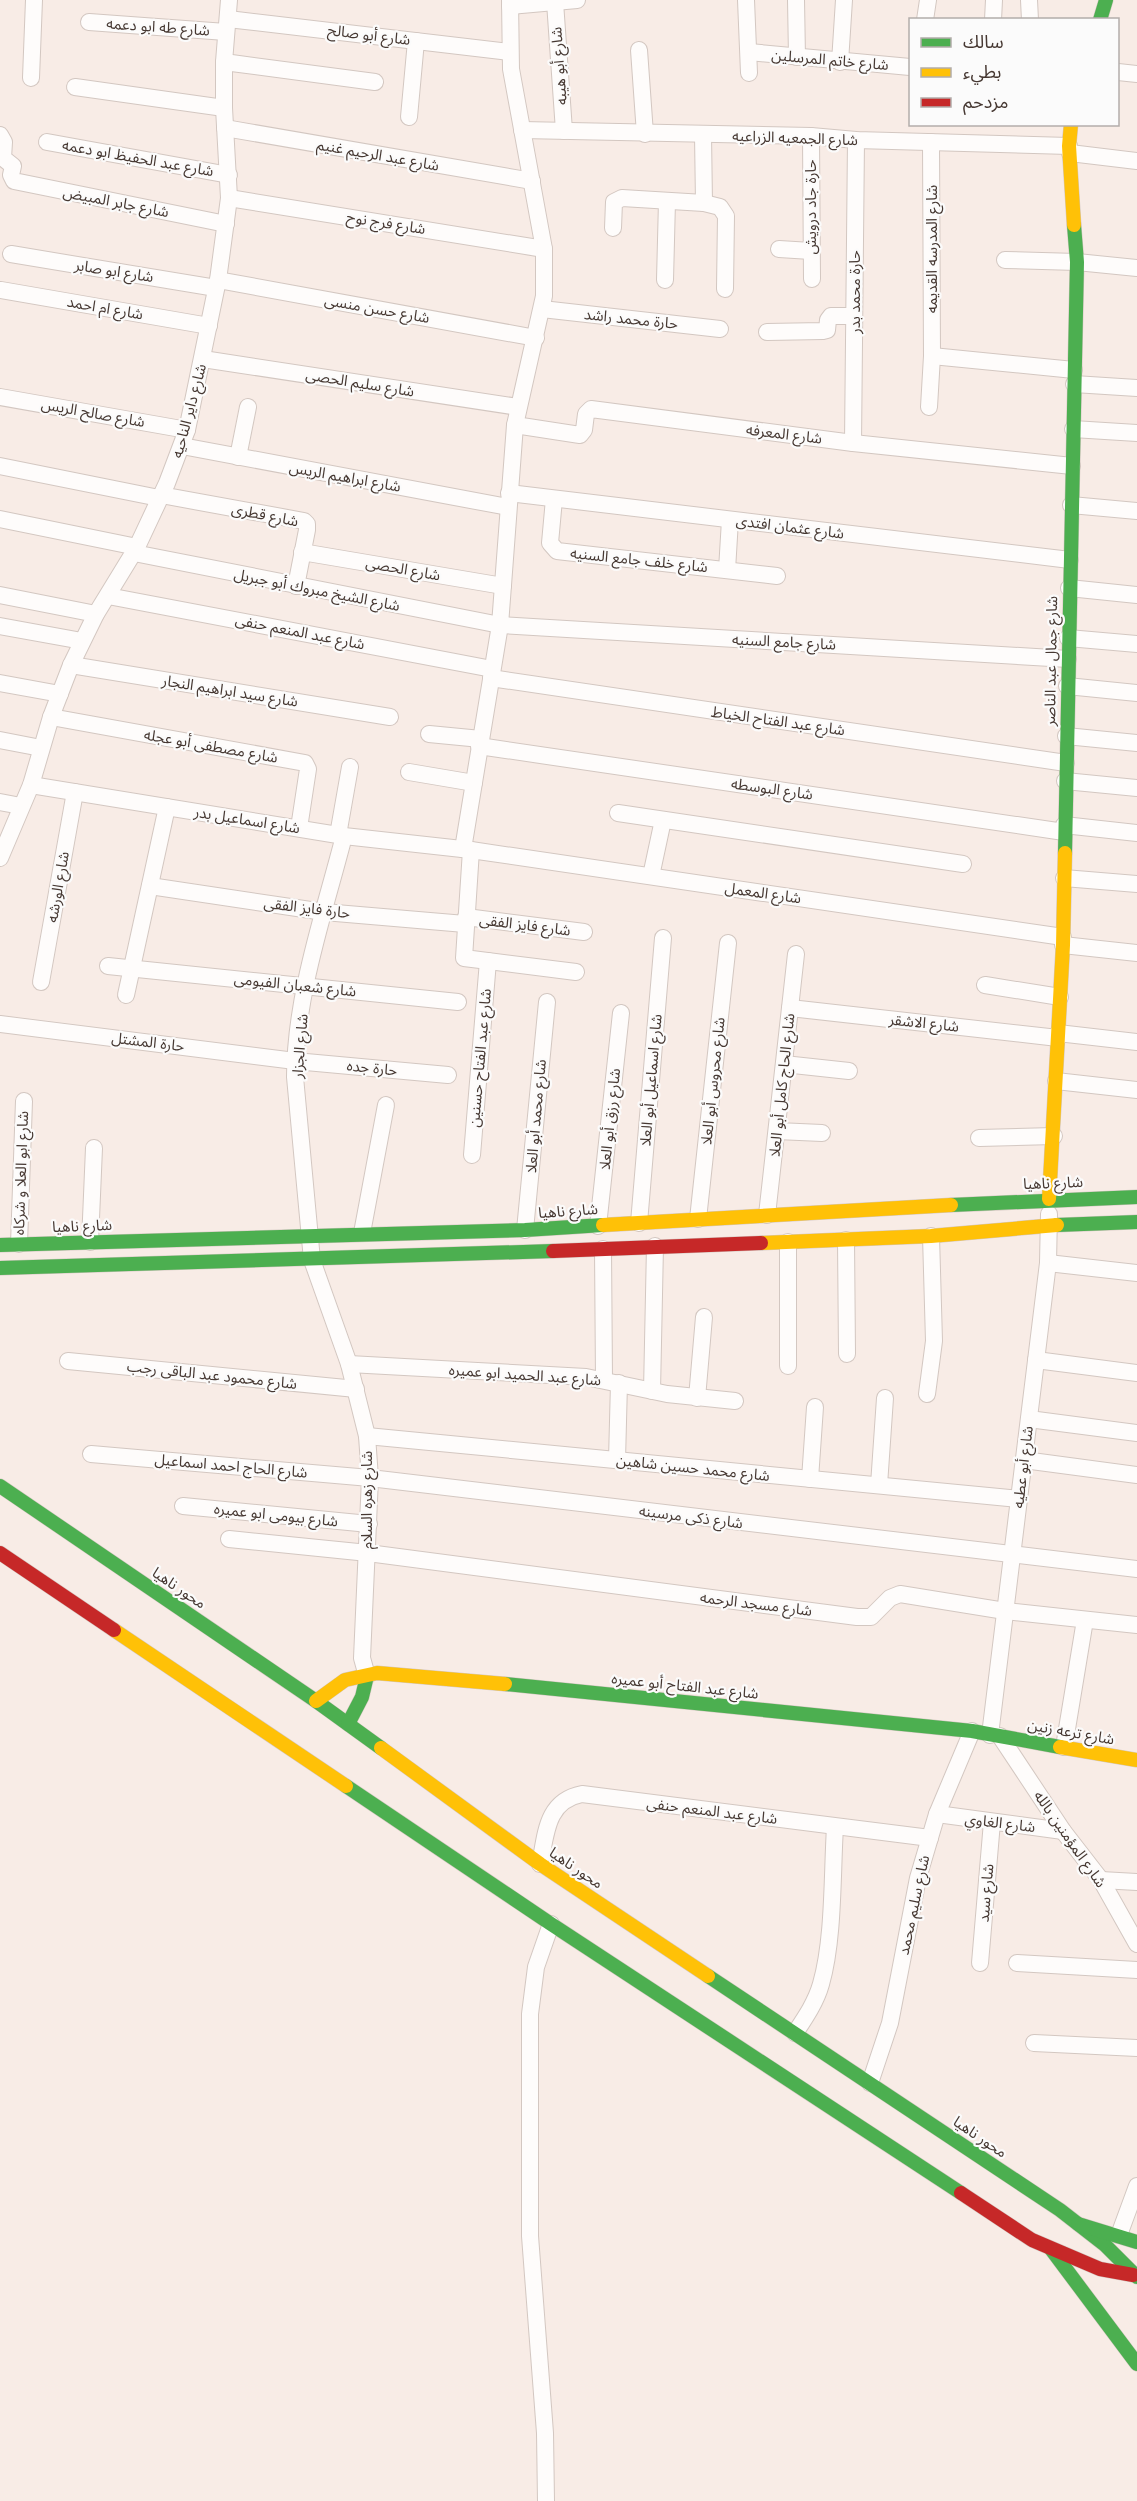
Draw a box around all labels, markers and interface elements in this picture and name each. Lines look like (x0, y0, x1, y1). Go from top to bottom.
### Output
street label: شارع طه ابو دعمه (105, 7, 211, 47)
street label: شارع أبو صالح (326, 14, 412, 56)
legend (909, 18, 1119, 126)
text: سالك (963, 23, 1004, 61)
street label: شارع أبو هيبه (540, 26, 578, 106)
street label: شارع خاتم المرسلين (770, 39, 890, 81)
text: بطيء (963, 53, 1001, 91)
text: مزدحم (963, 83, 1008, 121)
street label: شارع الجمعيه الزراعيه (731, 120, 859, 156)
street label: شارع عبد الرحيم غنيم (314, 128, 442, 182)
street label: شارع عبد الحفيظ ابو دعمه (60, 129, 217, 187)
street label: حارة جاد درويش (795, 159, 827, 255)
street label: شارع جابر المبيض (60, 176, 172, 228)
street label: شارع المدرسه القديمه (916, 184, 948, 313)
street label: شارع فرج نوح (344, 201, 428, 245)
street label: شارع ابو صابر (71, 249, 156, 293)
street label: حارة محمد بدر (839, 250, 871, 335)
street label: شارع حسن منسى (322, 284, 432, 334)
street label: شارع ام احمد (64, 286, 146, 330)
street label: حارة محمد راشد (582, 298, 680, 340)
street label: شارع سليم الحصى (303, 359, 417, 407)
street label: شارع داير الناحيه (161, 360, 217, 462)
street label: شارع صالح الريس (38, 388, 148, 438)
street label: شارع المعرفه (744, 413, 824, 455)
street label: شارع ابراهيم الريس (287, 451, 404, 503)
street label: شارع قطرى (229, 493, 302, 537)
street label: شارع عثمان افتدى (734, 504, 846, 550)
street label: شارع خلف جامع السنيه (569, 537, 710, 583)
street label: شارع الحصى (363, 547, 443, 591)
street label: شارع الشيخ مبروك أبو جبريل (231, 558, 403, 622)
street label: شارع جمال عبد الناصر (1034, 595, 1068, 727)
street label: شارع عبد المنعم حنفى (232, 604, 368, 660)
street label: شارع جامع السنيه (731, 623, 837, 661)
street label: شارع سيد ابراهيم النجار (159, 664, 301, 718)
street label: شارع عبد الفتاح الخياط (709, 696, 847, 746)
street label: شارع مصطفى أبو عجله (141, 718, 281, 774)
street label: شارع البوسطه (729, 767, 815, 811)
street label: شارع اسماعيل بدر (191, 796, 303, 844)
street label: شارع الورشه (36, 849, 80, 925)
street label: شارع المعمل (723, 872, 803, 914)
street label: حارة فايز الفقى (262, 887, 352, 929)
street label: شارع فايز الفقى (477, 904, 573, 947)
street label: شارع شعبان الفيومى (232, 963, 358, 1007)
street label: شارع عبد الفتاح حسنين (458, 987, 502, 1129)
street label: شارع الاشقر (886, 1003, 961, 1043)
street label: شارع الحاج كامل أبو العلا (759, 1011, 805, 1158)
street label: شارع الجزار (281, 1012, 319, 1081)
street label: شارع اسماعيل أبو العلا (629, 1012, 673, 1147)
street label: شارع محروس أبو العلا (690, 1015, 736, 1146)
street label: حارة المشتل (110, 1022, 187, 1062)
street label: حارة جده (345, 1049, 399, 1087)
street label: شارع محمد أبو العلا (515, 1058, 557, 1174)
street label: شارع رزق أبو العلا (589, 1066, 631, 1171)
street label: شارع ابو العلا و شركاه (3, 1110, 39, 1236)
street label: شارع ناهيا (1022, 1166, 1084, 1200)
street label: شارع ناهيا (537, 1193, 599, 1229)
street label: شارع ناهيا (51, 1209, 113, 1243)
street label: شارع محمود عبد الباقى رجب (125, 1350, 299, 1400)
street label: شارع عبد الحميد ابو عميره (448, 1354, 603, 1396)
street label: شارع أبو عطيه (1002, 1424, 1044, 1510)
street label: شارع الحاج احمد اسماعيل (153, 1443, 309, 1489)
street label: شارع محمد حسين شاهين (615, 1444, 772, 1492)
street label: شارع زهره السلام (351, 1451, 383, 1549)
street label: شارع بيومى ابو عميره (212, 1493, 340, 1537)
street label: شارع ذكى مرسينه (637, 1495, 745, 1539)
street label: محور ناهيا (145, 1558, 213, 1618)
street label: شارع مسجد الرحمه (698, 1581, 814, 1627)
street label: شارع عبد الفتاح أبو عميره (610, 1662, 760, 1710)
street label: شارع ترعه زنين (1025, 1709, 1117, 1755)
street label: شارع المؤمنين بالله (1024, 1783, 1116, 1895)
street label: شارع عبد المنعم حنفى (645, 1787, 779, 1835)
street label: شارع الغاوي (963, 1803, 1037, 1843)
street label: محور ناهيا (542, 1838, 610, 1898)
street label: شارع سليم محمد (888, 1852, 940, 1958)
street label: شارع سيد (968, 1862, 1005, 1924)
street label: محور ناهيا (946, 2107, 1014, 2167)

